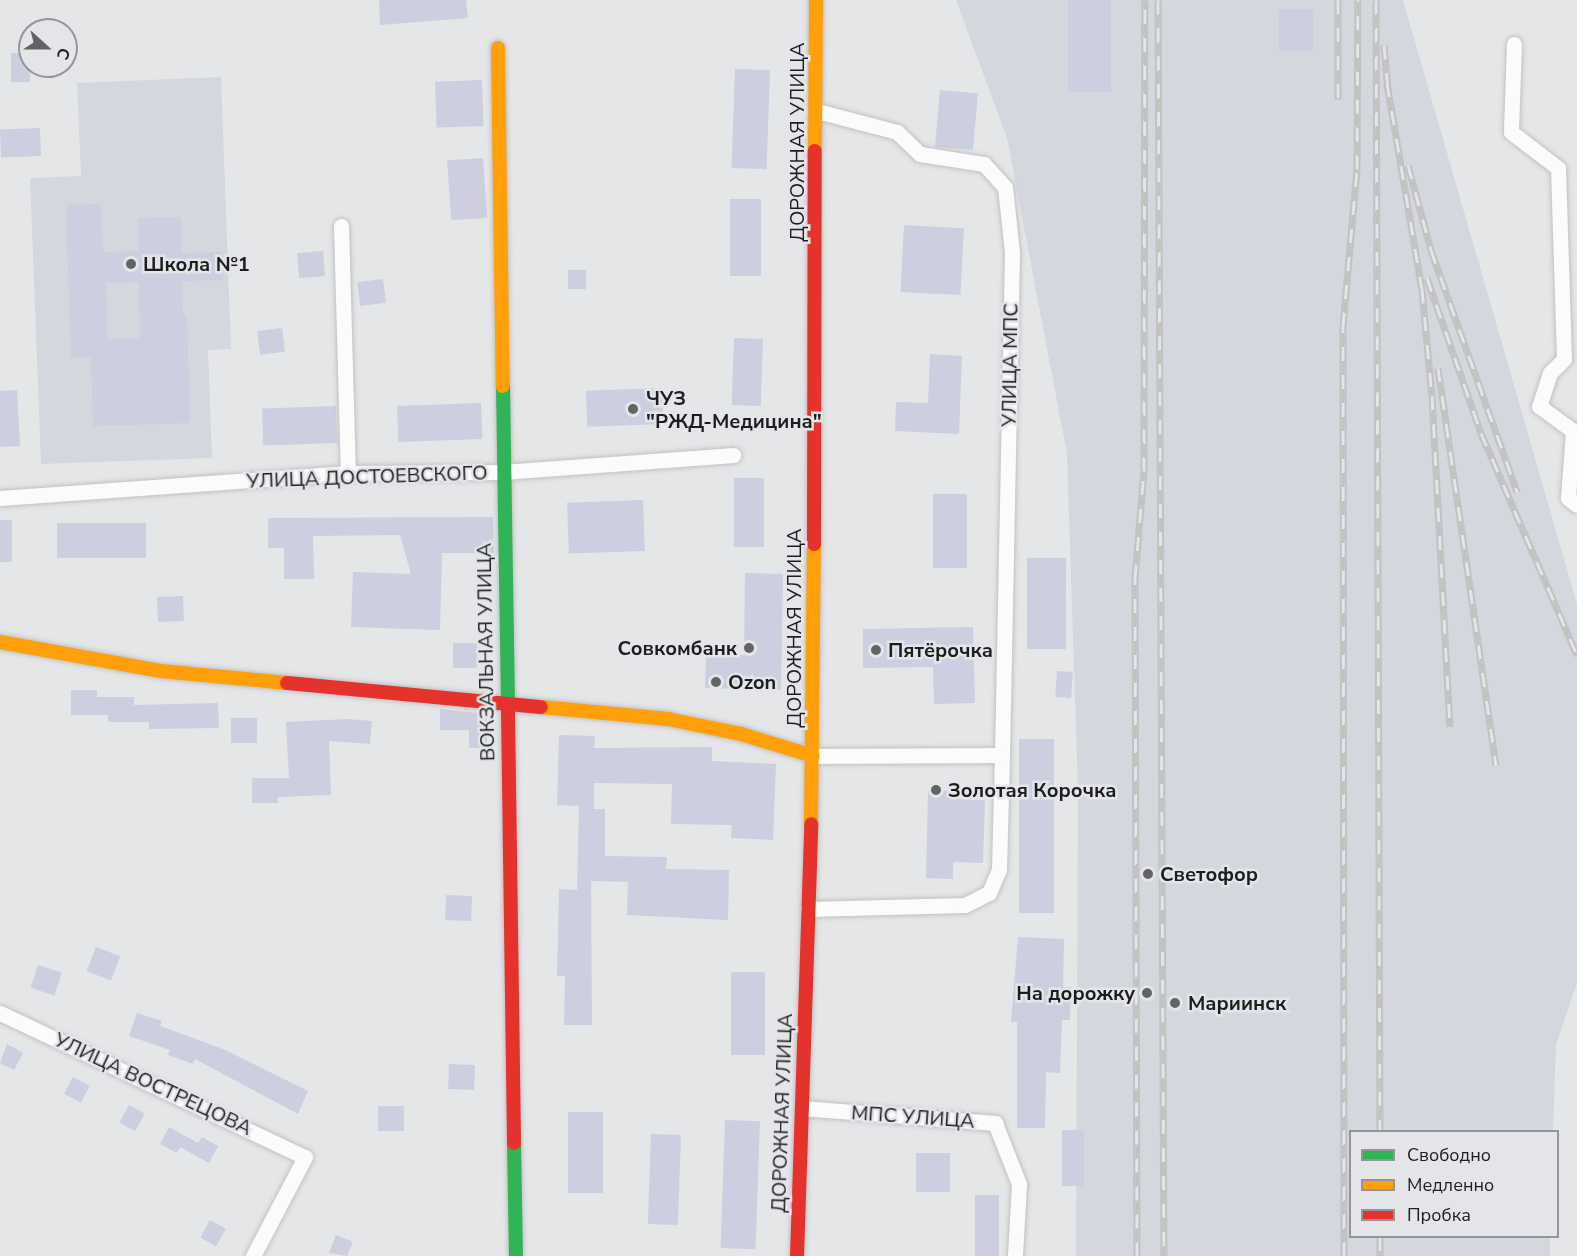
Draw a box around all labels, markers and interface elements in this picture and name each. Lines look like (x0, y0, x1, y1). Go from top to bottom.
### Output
north arrow (18, 18, 78, 78)
street label: ДОРОЖНАЯ УЛИЦА (785, 42, 809, 242)
text: С (51, 45, 75, 63)
place label: Школа №1 (143, 252, 250, 276)
marker: Школа №1 (124, 257, 138, 271)
street label: УЛИЦА МПС (997, 303, 1023, 427)
place label: ЧУЗ "РЖД-Медицина" (646, 386, 822, 433)
marker: ЧУЗ "РЖД-Медицина" (624, 400, 642, 418)
street label: УЛИЦА ДОСТОЕВСКОГО (246, 461, 488, 493)
street label: ДОРОЖНАЯ УЛИЦА (782, 528, 806, 728)
street label: ВОКЗАЛЬНАЯ УЛИЦА (472, 543, 500, 761)
place label: Совкомбанк (617, 636, 737, 660)
place label: Пятёрочка (888, 638, 993, 662)
marker: Совкомбанк (742, 641, 756, 655)
marker: Пятёрочка (869, 643, 883, 657)
place label: Ozon (728, 670, 776, 694)
marker: Ozon (709, 675, 723, 689)
place label: Золотая Корочка (948, 778, 1116, 802)
marker: Золотая Корочка (929, 783, 943, 797)
place label: Светофор (1160, 862, 1258, 886)
marker: Светофор (1141, 867, 1155, 881)
place label: На дорожку (1016, 981, 1135, 1005)
marker: На дорожку (1140, 986, 1154, 1000)
place label: Мариинск (1188, 991, 1286, 1015)
marker: Мариинск (1166, 994, 1184, 1012)
street label: ДОРОЖНАЯ УЛИЦА (767, 1013, 797, 1213)
street label: УЛИЦА ВОСТРЕЦОВА (50, 1028, 256, 1140)
street label: МПС УЛИЦА (850, 1101, 976, 1133)
legend (1349, 1130, 1559, 1238)
text: Свободно (1407, 1143, 1491, 1167)
text: Медленно (1407, 1173, 1494, 1197)
text: Пробка (1407, 1203, 1471, 1227)

